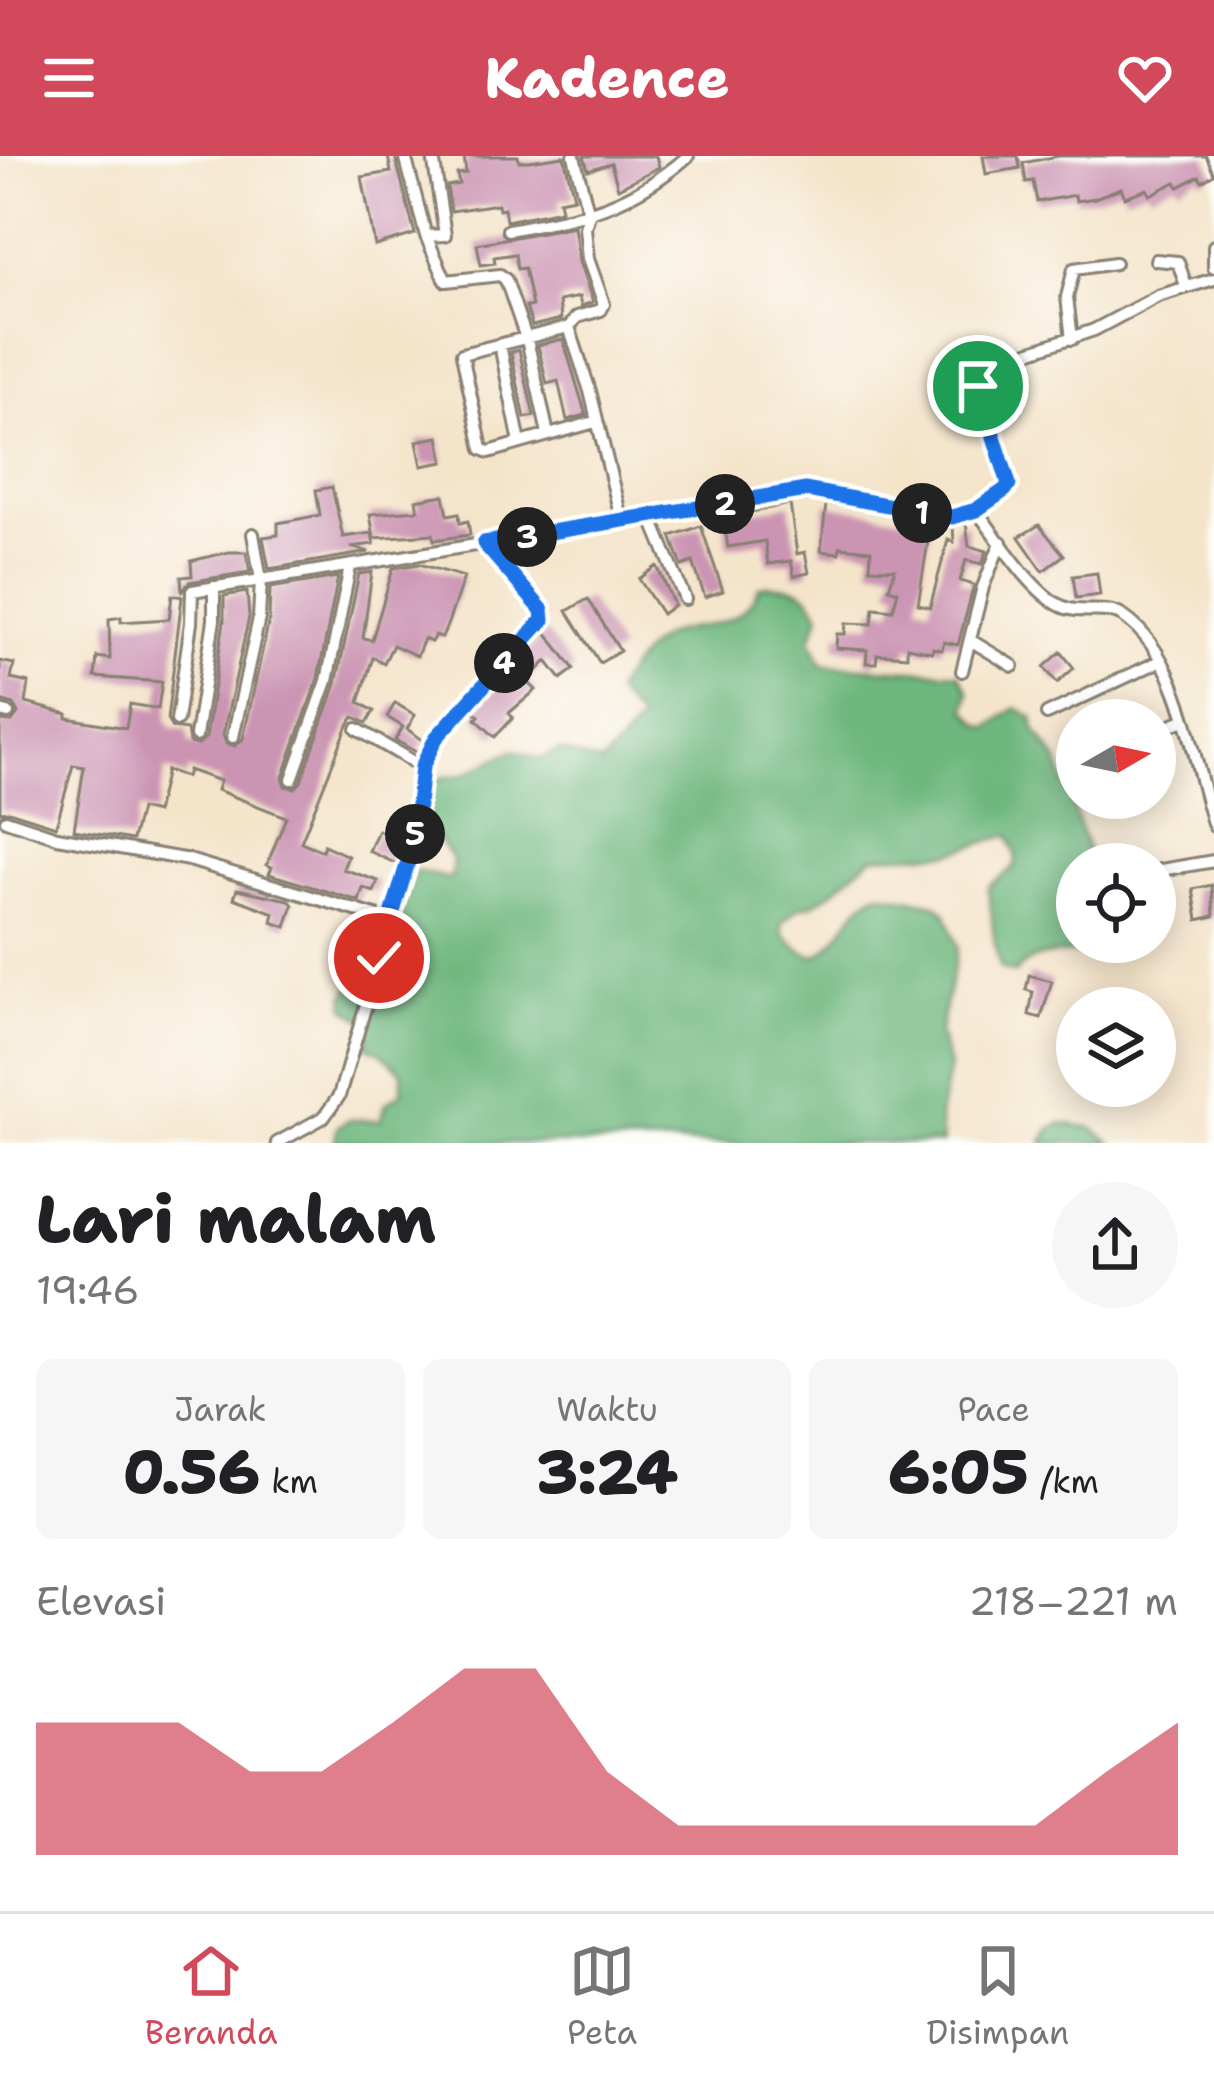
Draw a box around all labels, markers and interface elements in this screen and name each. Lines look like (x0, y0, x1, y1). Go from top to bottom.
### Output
text: Kadence (485, 42, 729, 114)
icon: menu (36, 45, 102, 111)
icon: heart (1112, 45, 1178, 111)
pin (927, 335, 1029, 437)
icon: arrive (945, 353, 1011, 419)
pin: 2 (695, 474, 755, 534)
text: 2 (713, 481, 737, 526)
pin: 1 (892, 483, 952, 543)
text: 1 (914, 490, 930, 535)
pin: 3 (497, 507, 557, 567)
text: 3 (515, 514, 539, 559)
pin: 4 (474, 633, 534, 693)
text: 4 (492, 640, 516, 685)
north arrow (1056, 699, 1176, 819)
map controls (1056, 699, 1176, 1107)
pin: 5 (385, 804, 445, 864)
text: 5 (405, 811, 425, 856)
button: locate (1056, 843, 1176, 963)
pin (328, 907, 430, 1009)
icon: check (346, 925, 412, 991)
button: layers (1056, 987, 1176, 1107)
text: Lari malam (36, 1175, 436, 1263)
button: share (1052, 1182, 1178, 1308)
text: 19:46 (36, 1264, 139, 1316)
text: Jarak (174, 1387, 267, 1432)
text: Waktu (556, 1387, 658, 1432)
text: Pace (957, 1387, 1030, 1432)
text: 0.56 (123, 1432, 260, 1512)
text: 3:24 (536, 1432, 678, 1512)
text: 6:05 (888, 1432, 1029, 1512)
text: km (260, 1459, 318, 1504)
text: /km (1029, 1459, 1099, 1504)
text: Elevasi (36, 1575, 166, 1627)
text: 218–221 m (968, 1575, 1178, 1627)
tab: Beranda (145, 1938, 277, 2055)
tab: Peta (567, 1938, 637, 2055)
tab: Disimpan (926, 1938, 1069, 2055)

